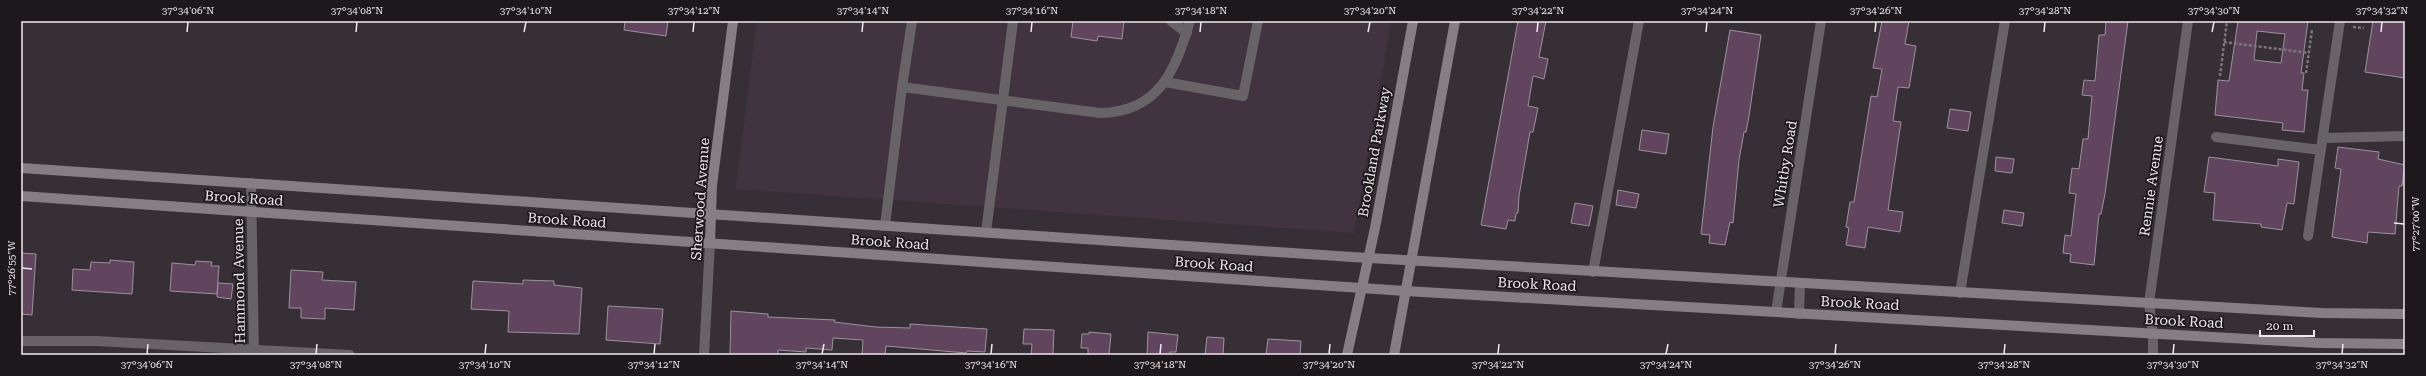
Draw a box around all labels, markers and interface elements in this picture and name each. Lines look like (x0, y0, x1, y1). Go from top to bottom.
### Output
text: 37°34'06"N (162, 5, 214, 16)
text: 37°34'08"N (331, 5, 383, 16)
text: 37°34'10"N (500, 5, 552, 16)
text: 37°34'12"N (668, 5, 720, 16)
text: 37°34'14"N (837, 5, 889, 16)
text: 37°34'16"N (1006, 5, 1058, 16)
text: 37°34'18"N (1175, 5, 1227, 16)
text: 37°34'20"N (1344, 5, 1396, 16)
text: 37°34'22"N (1512, 5, 1564, 16)
text: 37°34'24"N (1681, 5, 1733, 16)
text: 37°34'26"N (1850, 5, 1902, 16)
text: 37°34'28"N (2019, 5, 2071, 16)
text: 37°34'30"N (2188, 5, 2240, 16)
text: 37°34'32"N (2356, 5, 2408, 16)
street label: Brookland Parkway (1355, 85, 1393, 218)
street label: Whitby Road (1770, 119, 1800, 209)
street label: Rennie Avenue (2136, 134, 2166, 237)
street label: Sherwood Avenue (688, 137, 712, 261)
street label: Brook Road (204, 187, 284, 209)
text: 77°27'00"W (2410, 196, 2421, 251)
street label: Brook Road (527, 209, 607, 231)
street label: Hammond Avenue (230, 218, 248, 344)
street label: Brook Road (850, 231, 930, 253)
text: 77°26'55"W (6, 240, 17, 295)
street label: Brook Road (1174, 253, 1254, 275)
street label: Brook Road (1497, 274, 1577, 294)
street label: Brook Road (1820, 293, 1900, 313)
street label: Brook Road (2144, 311, 2224, 331)
scale bar (2260, 312, 2314, 338)
text: 20 m (2266, 319, 2293, 333)
text: 37°34'06"N (121, 359, 173, 370)
text: 37°34'08"N (290, 359, 342, 370)
text: 37°34'10"N (459, 359, 511, 370)
text: 37°34'12"N (628, 359, 680, 370)
text: 37°34'14"N (796, 359, 848, 370)
text: 37°34'16"N (965, 359, 1017, 370)
text: 37°34'18"N (1134, 359, 1186, 370)
text: 37°34'20"N (1303, 359, 1355, 370)
text: 37°34'22"N (1472, 359, 1524, 370)
text: 37°34'24"N (1640, 359, 1692, 370)
text: 37°34'26"N (1809, 359, 1861, 370)
text: 37°34'28"N (1978, 359, 2030, 370)
text: 37°34'30"N (2147, 359, 2199, 370)
text: 37°34'32"N (2316, 359, 2368, 370)

